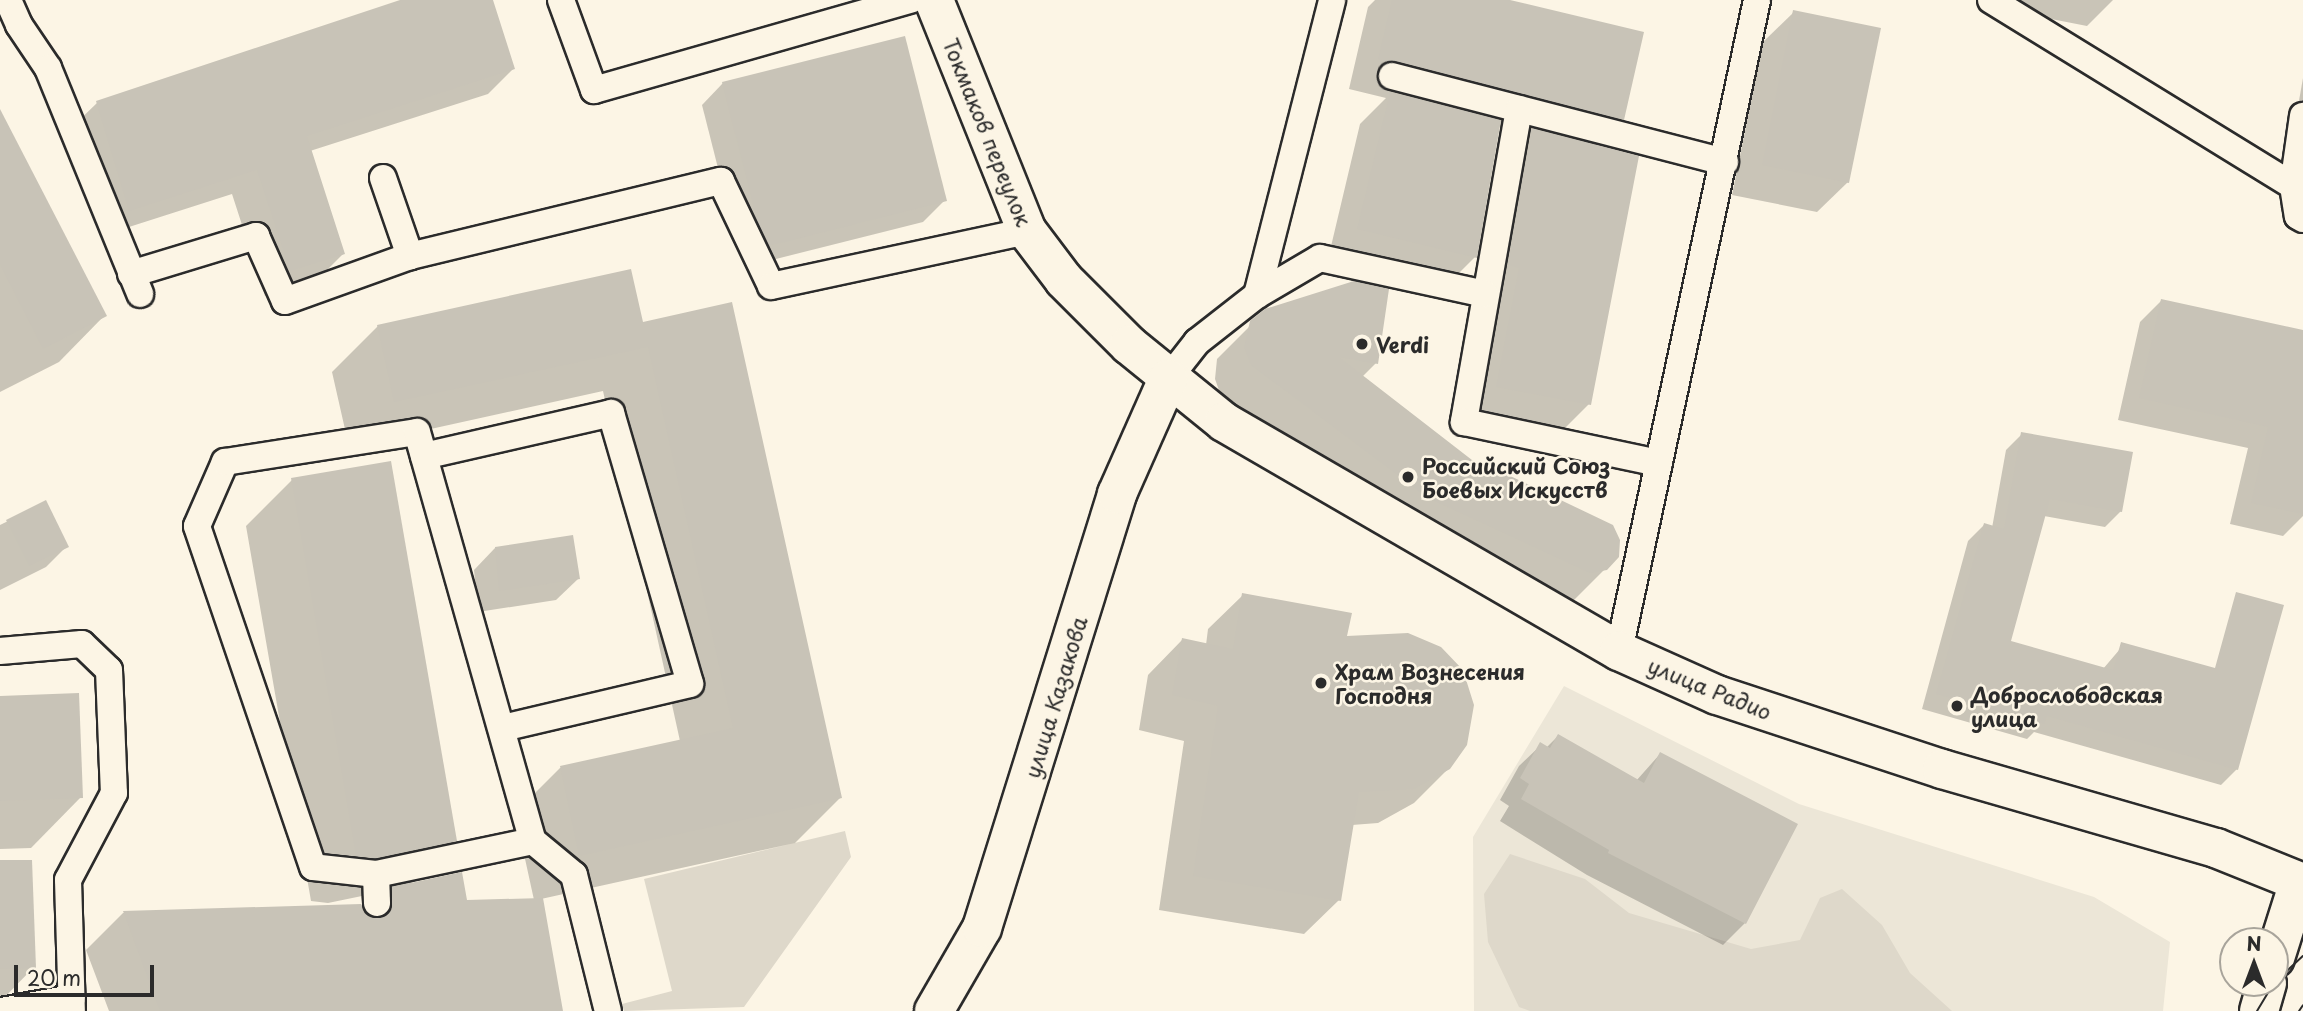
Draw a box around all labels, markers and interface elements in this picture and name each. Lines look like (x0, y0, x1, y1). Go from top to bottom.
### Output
street label: Токмаков переулок (939, 34, 1037, 230)
place label: Verdi (1376, 331, 1429, 357)
marker: Verdi (1354, 336, 1370, 352)
place label: Российский Союз Боевых Искусств (1422, 452, 1611, 502)
marker: Российский Союз Боевых Искусств (1400, 469, 1416, 485)
street label: улица Казакова (1018, 613, 1092, 781)
street label: улица Радио (1644, 652, 1776, 724)
place label: Храм Вознесения Господня (1335, 658, 1525, 708)
marker: Храм Вознесения Господня (1313, 675, 1329, 691)
place label: Доброслободская улица (1971, 681, 2163, 731)
marker: Доброслободская улица (1949, 698, 1965, 714)
north arrow (2219, 927, 2289, 997)
text: N (2246, 929, 2262, 957)
scale bar (18, 951, 158, 995)
text: 20 m (27, 961, 81, 993)

